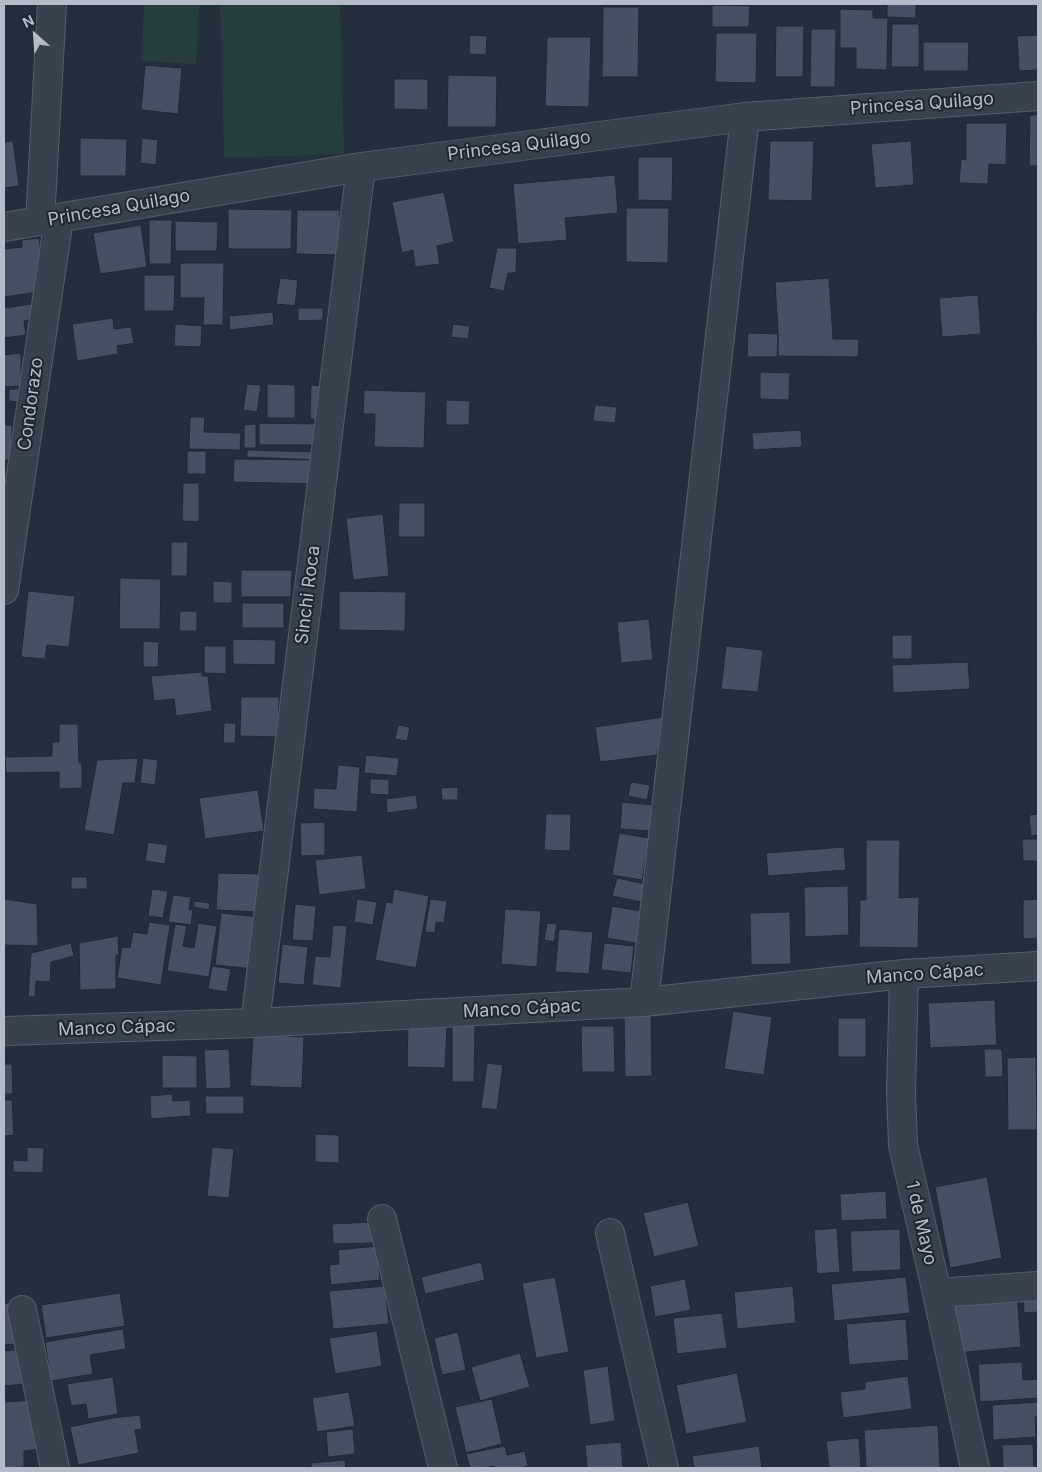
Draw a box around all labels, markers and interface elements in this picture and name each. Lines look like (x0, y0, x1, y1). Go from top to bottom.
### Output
north arrow (10, 10, 60, 60)
text: N (20, 11, 37, 31)
street label: Princesa Quilago (849, 88, 995, 120)
street label: Princesa Quilago (446, 127, 592, 165)
street label: Princesa Quilago (46, 185, 192, 231)
street label: Condorazo (14, 356, 48, 452)
street label: Sinchi Roca (291, 544, 325, 646)
street label: Manco Cápac (865, 959, 985, 989)
street label: Manco Cápac (463, 995, 581, 1023)
street label: Manco Cápac (58, 1015, 176, 1041)
street label: 1 de Mayo (901, 1179, 941, 1267)

